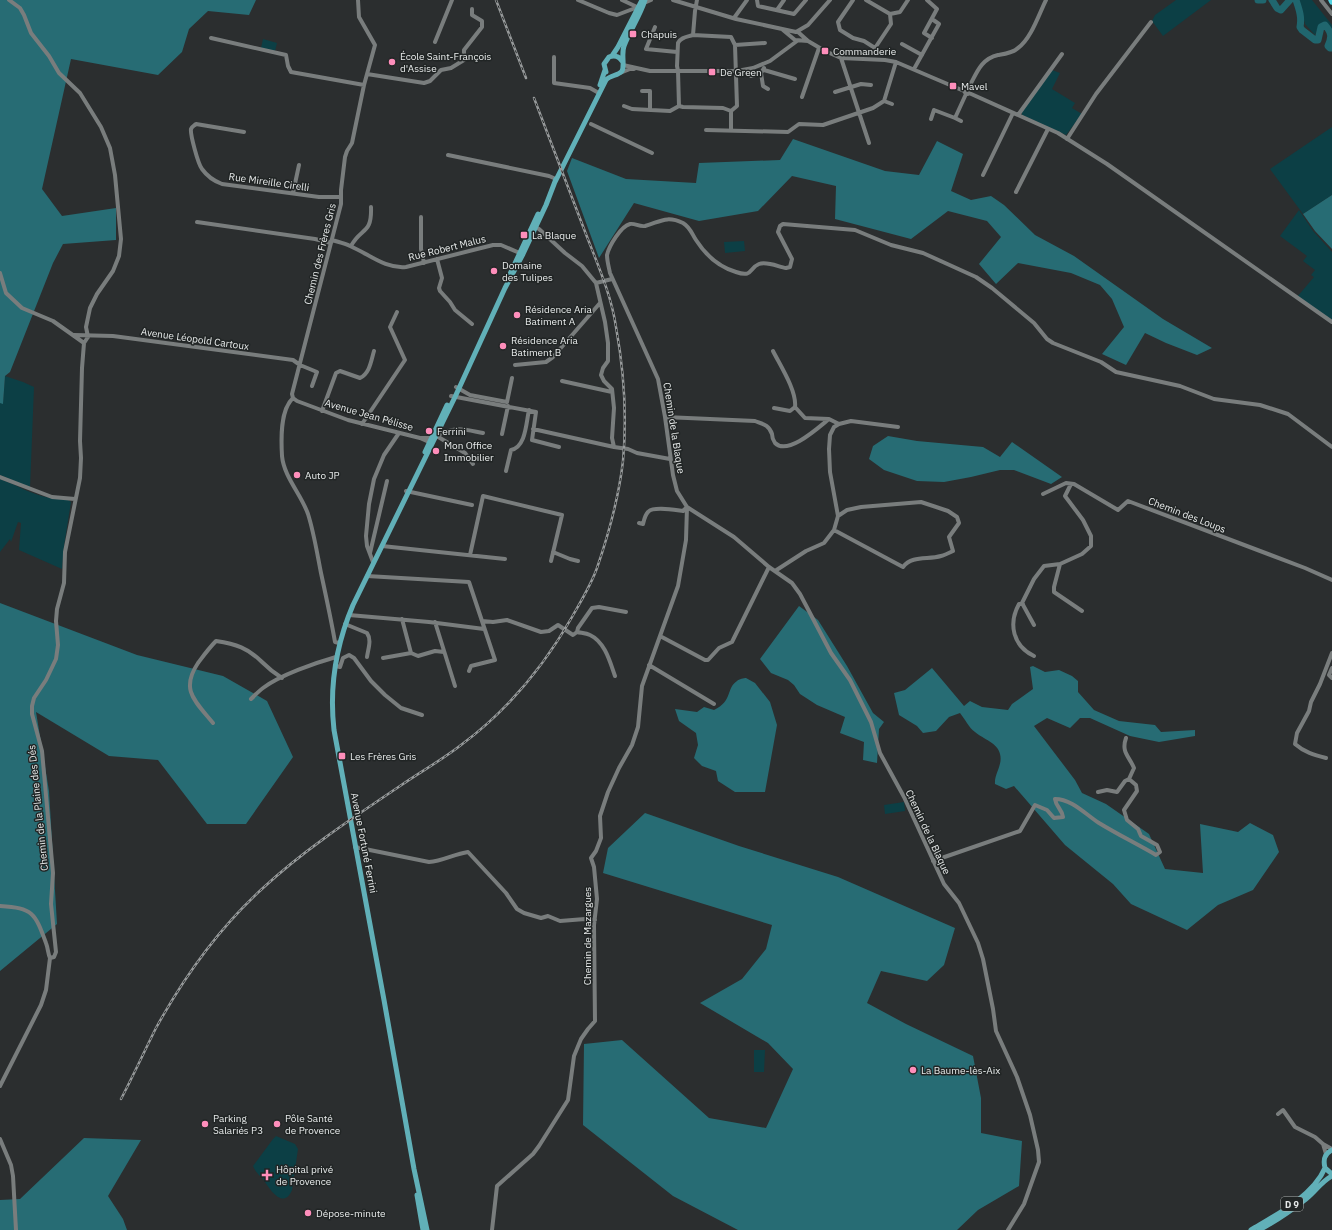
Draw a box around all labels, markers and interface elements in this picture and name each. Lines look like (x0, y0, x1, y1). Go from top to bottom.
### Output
place label: Chapuis (641, 28, 677, 41)
marker: Chapuis (628, 29, 638, 39)
place label: Commanderie (833, 45, 897, 58)
marker: Commanderie (820, 46, 830, 56)
place label: École Saint-François d'Assise (400, 50, 492, 75)
marker: École Saint-François d'Assise (387, 57, 397, 67)
place label: De Green (720, 66, 762, 79)
marker: De Green (707, 67, 717, 77)
place label: Mavel (961, 80, 988, 93)
marker: Mavel (948, 81, 958, 91)
street label: Rue Mireille Cirelli (228, 170, 310, 194)
street label: Chemin des Frères Gris (301, 202, 339, 306)
place label: La Blaque (532, 229, 577, 242)
marker: La Blaque (519, 230, 529, 240)
street label: Rue Robert Malus (407, 232, 487, 264)
place label: Domaine des Tulipes (502, 259, 553, 284)
marker: Domaine des Tulipes (489, 266, 499, 276)
place label: Résidence Aria Batiment A (525, 303, 592, 328)
marker: Résidence Aria Batiment A (512, 310, 522, 320)
street label: Avenue Léopold Cartoux (140, 325, 250, 353)
place label: Résidence Aria Batiment B (511, 334, 578, 359)
marker: Résidence Aria Batiment B (498, 341, 508, 351)
street label: Chemin de la Blaque (660, 381, 688, 475)
street label: Avenue Jean Pélisse (323, 396, 415, 434)
place label: Ferrini (437, 425, 466, 438)
marker: Ferrini (424, 426, 434, 436)
place label: Mon Office Immobilier (444, 439, 494, 464)
marker: Mon Office Immobilier (431, 446, 441, 456)
place label: Auto JP (305, 469, 340, 482)
marker: Auto JP (292, 470, 302, 480)
street label: Chemin des Loups (1146, 494, 1228, 536)
street label: Chemin de la Plaine des Dés (25, 744, 51, 872)
place label: Les Frères Gris (350, 750, 417, 763)
marker: Les Frères Gris (337, 751, 347, 761)
street label: Chemin de la Blaque (903, 787, 954, 877)
street label: Avenue Fortuné Ferrini (348, 792, 380, 894)
street label: Chemin de Mazargues (581, 887, 594, 985)
place label: La Baume-lès-Aix (921, 1064, 1000, 1077)
marker: La Baume-lès-Aix (908, 1065, 918, 1075)
place label: Parking Salariés P3 (213, 1112, 263, 1137)
place label: Pôle Santé de Provence (285, 1112, 341, 1137)
marker: Parking Salariés P3 (200, 1119, 210, 1129)
marker: Pôle Santé de Provence (272, 1119, 282, 1129)
place label: Hôpital privé de Provence (276, 1163, 334, 1188)
marker: Hôpital privé de Provence (261, 1169, 273, 1181)
road number: D 9 (1281, 1197, 1303, 1211)
place label: Dépose-minute (316, 1207, 386, 1220)
marker: Dépose-minute (303, 1208, 313, 1218)

